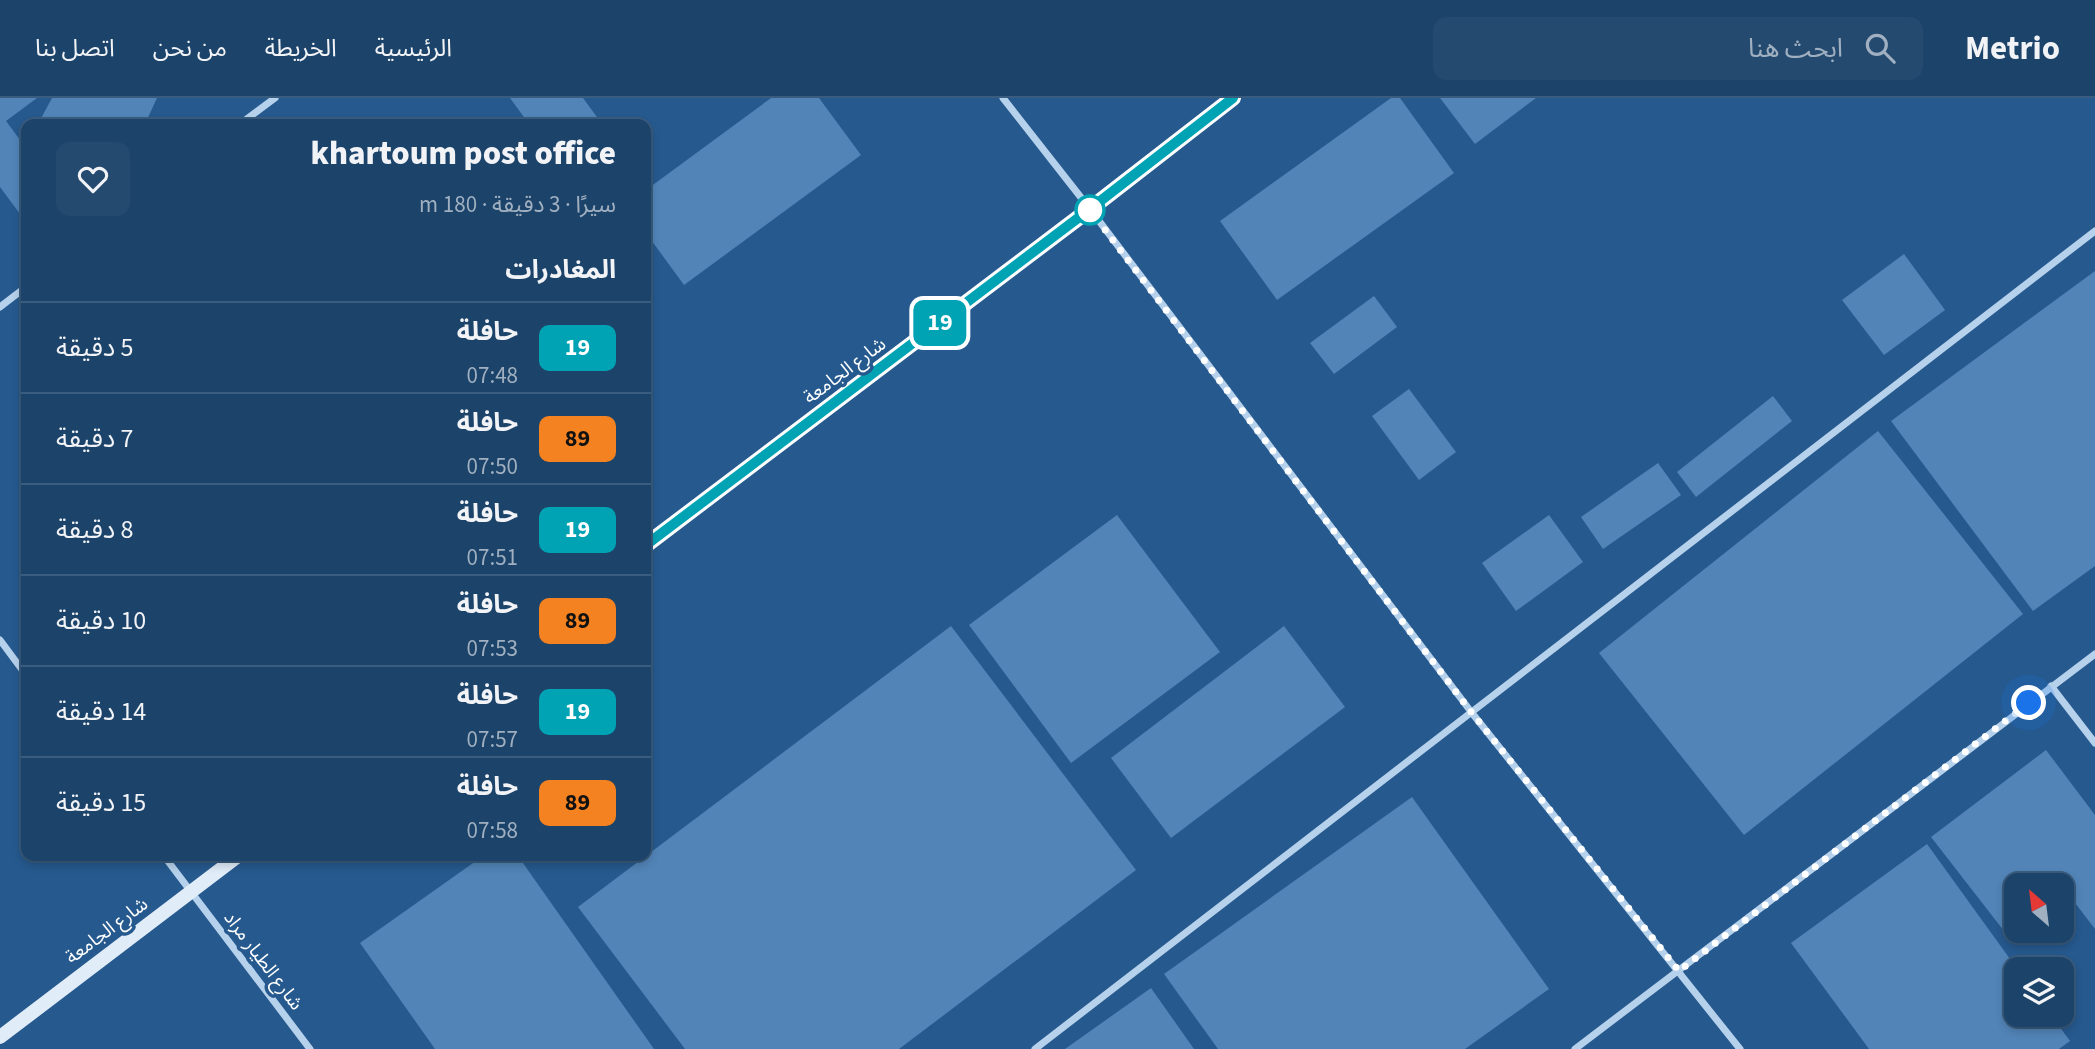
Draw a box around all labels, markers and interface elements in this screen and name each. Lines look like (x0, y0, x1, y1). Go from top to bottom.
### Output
search box (1433, 17, 1923, 80)
text: Metrio (1965, 25, 2060, 72)
icon: search (1861, 29, 1899, 67)
text: ابحث هنا (1748, 30, 1843, 67)
text: اتصل بنا (35, 31, 115, 66)
text: من نحن (153, 31, 227, 66)
text: الخريطة (265, 31, 337, 66)
text: الرئيسية (375, 31, 452, 66)
text: khartoum post office (310, 130, 616, 177)
button: heart (56, 142, 130, 216)
text: سيرًا · 3 دقيقة · 180 m (419, 188, 616, 221)
unlabelled marker (1075, 195, 1105, 225)
text: المغادرات (505, 251, 616, 288)
line badge: 19 (908, 300, 972, 346)
text: 19 (927, 305, 953, 340)
text: حافلة (457, 313, 518, 350)
text: 5 دقيقة (56, 329, 133, 366)
text: 19 (565, 330, 590, 365)
street label: شارع الجامعة (798, 331, 892, 411)
text: 07:48 (467, 359, 518, 392)
text: حافلة (457, 404, 518, 441)
text: 7 دقيقة (56, 420, 133, 457)
text: 89 (565, 421, 590, 456)
text: 07:50 (467, 450, 518, 483)
text: حافلة (457, 495, 518, 532)
text: 8 دقيقة (56, 511, 133, 548)
text: 19 (565, 512, 590, 547)
text: 07:51 (467, 541, 518, 574)
text: حافلة (457, 586, 518, 623)
text: 10 دقيقة (56, 602, 146, 639)
text: 89 (565, 603, 590, 638)
text: 07:53 (467, 632, 518, 665)
text: حافلة (457, 677, 518, 714)
your location (2011, 685, 2046, 720)
text: 14 دقيقة (56, 693, 146, 730)
text: 19 (565, 694, 590, 729)
text: 07:57 (467, 723, 518, 756)
text: حافلة (457, 768, 518, 805)
text: 15 دقيقة (56, 784, 146, 821)
text: 89 (565, 785, 590, 820)
text: 07:58 (467, 814, 518, 847)
north arrow (2004, 873, 2074, 943)
map controls (2004, 873, 2074, 1027)
street label: شارع الجامعة (60, 891, 154, 971)
street label: شارع الطيار مراد (217, 906, 309, 1016)
button: layers (2004, 957, 2074, 1027)

